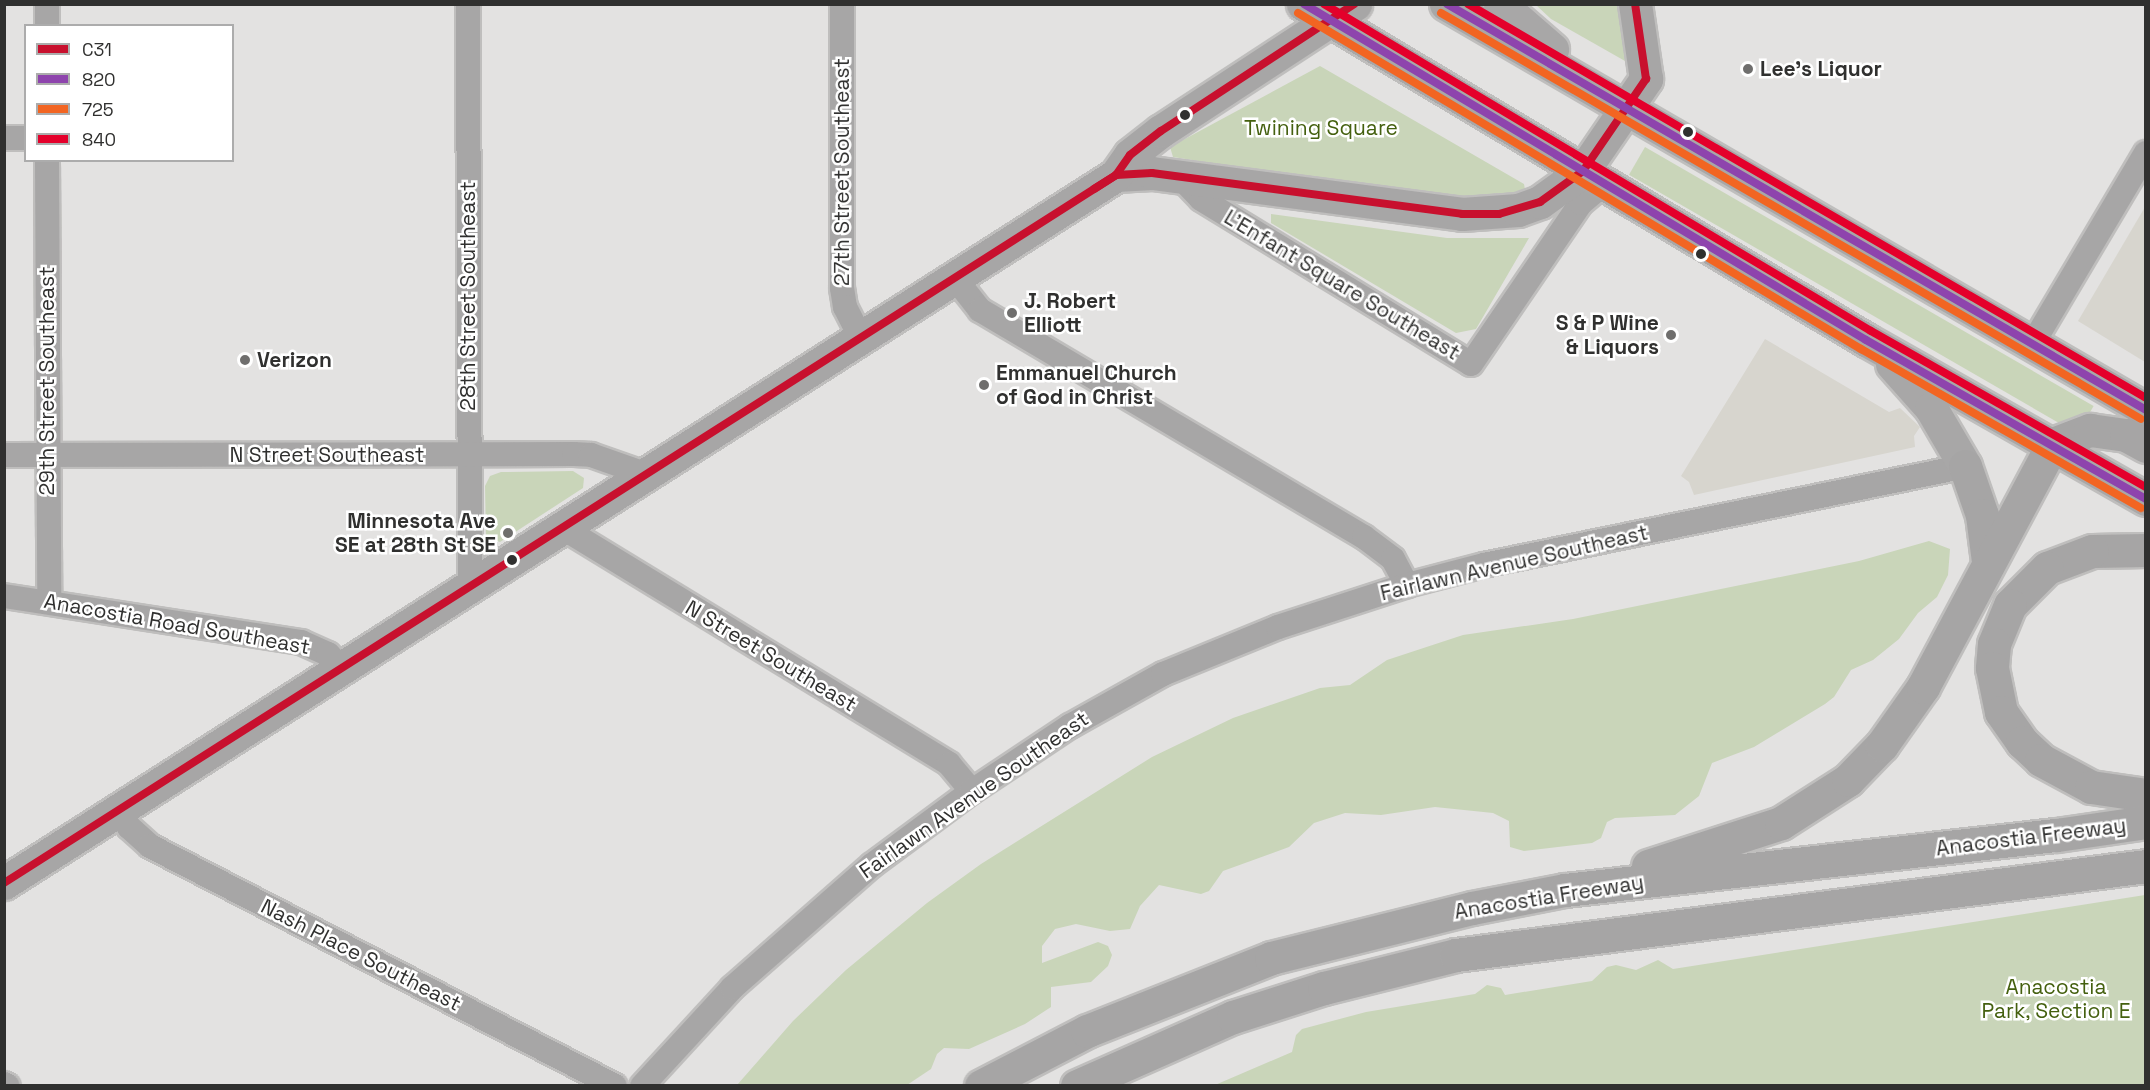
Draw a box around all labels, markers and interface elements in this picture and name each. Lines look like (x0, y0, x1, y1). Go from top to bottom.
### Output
legend (24, 24, 234, 162)
text: C31 (82, 38, 112, 61)
place label: Lee's Liquor (1760, 56, 1882, 82)
street label: 27th Street Southeast (829, 58, 855, 286)
marker: Lee's Liquor (1741, 62, 1755, 76)
text: 820 (82, 68, 116, 91)
text: 725 (82, 98, 114, 121)
unlabelled marker (1179, 109, 1191, 121)
park label: Twining Square (1244, 115, 1398, 141)
unlabelled marker (1682, 126, 1694, 138)
text: 840 (82, 128, 116, 151)
street label: 28th Street Southeast (455, 181, 481, 411)
street label: L'Enfant Square Southeast (1220, 205, 1464, 365)
unlabelled marker (1695, 248, 1707, 260)
street label: 29th Street Southeast (34, 266, 60, 496)
place label: J. Robert Elliott (1024, 288, 1117, 338)
marker: J. Robert Elliott (1005, 306, 1019, 320)
place label: S & P Wine & Liquors (1556, 310, 1659, 360)
marker: S & P Wine & Liquors (1664, 328, 1678, 342)
place label: Verizon (257, 347, 332, 373)
marker: Verizon (238, 353, 252, 367)
place label: Emmanuel Church of God in Christ (996, 360, 1177, 410)
marker: Emmanuel Church of God in Christ (977, 378, 991, 392)
street label: N Street Southeast (229, 442, 425, 468)
place label: Minnesota Ave SE at 28th St SE (335, 508, 496, 558)
street label: Fairlawn Avenue Southeast (1378, 520, 1650, 606)
marker: Minnesota Ave SE at 28th St SE (501, 526, 515, 540)
unlabelled marker (506, 554, 518, 566)
street label: Anacostia Road Southeast (42, 588, 312, 660)
street label: N Street Southeast (681, 595, 861, 717)
street label: Fairlawn Avenue Southeast (854, 706, 1094, 884)
street label: Anacostia Freeway (1934, 813, 2128, 861)
street label: Anacostia Freeway (1453, 870, 1645, 924)
street label: Nash Place Southeast (257, 894, 465, 1016)
park label: Anacostia Park, Section E (1981, 974, 2131, 1024)

